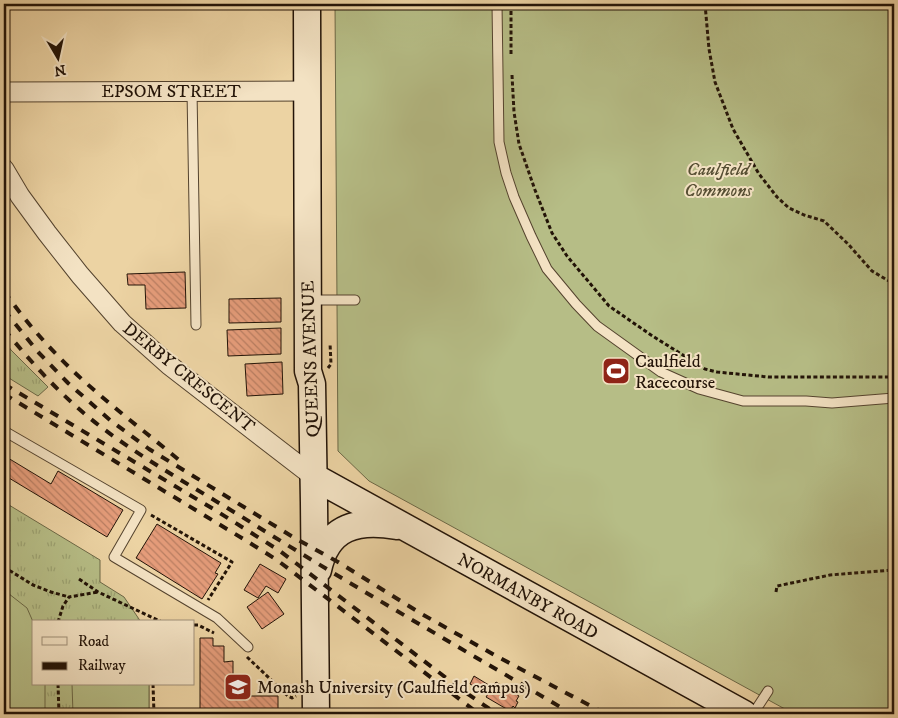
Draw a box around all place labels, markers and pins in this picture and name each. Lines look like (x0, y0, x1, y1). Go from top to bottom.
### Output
place label: Caulfield Racecourse (635, 351, 715, 394)
sports icon: Caulfield Racecourse (601, 356, 631, 386)
school or university icon: Monash University (Caulfield campus) (223, 672, 253, 702)
place label: Monash University (Caulfield campus) (257, 677, 531, 699)

